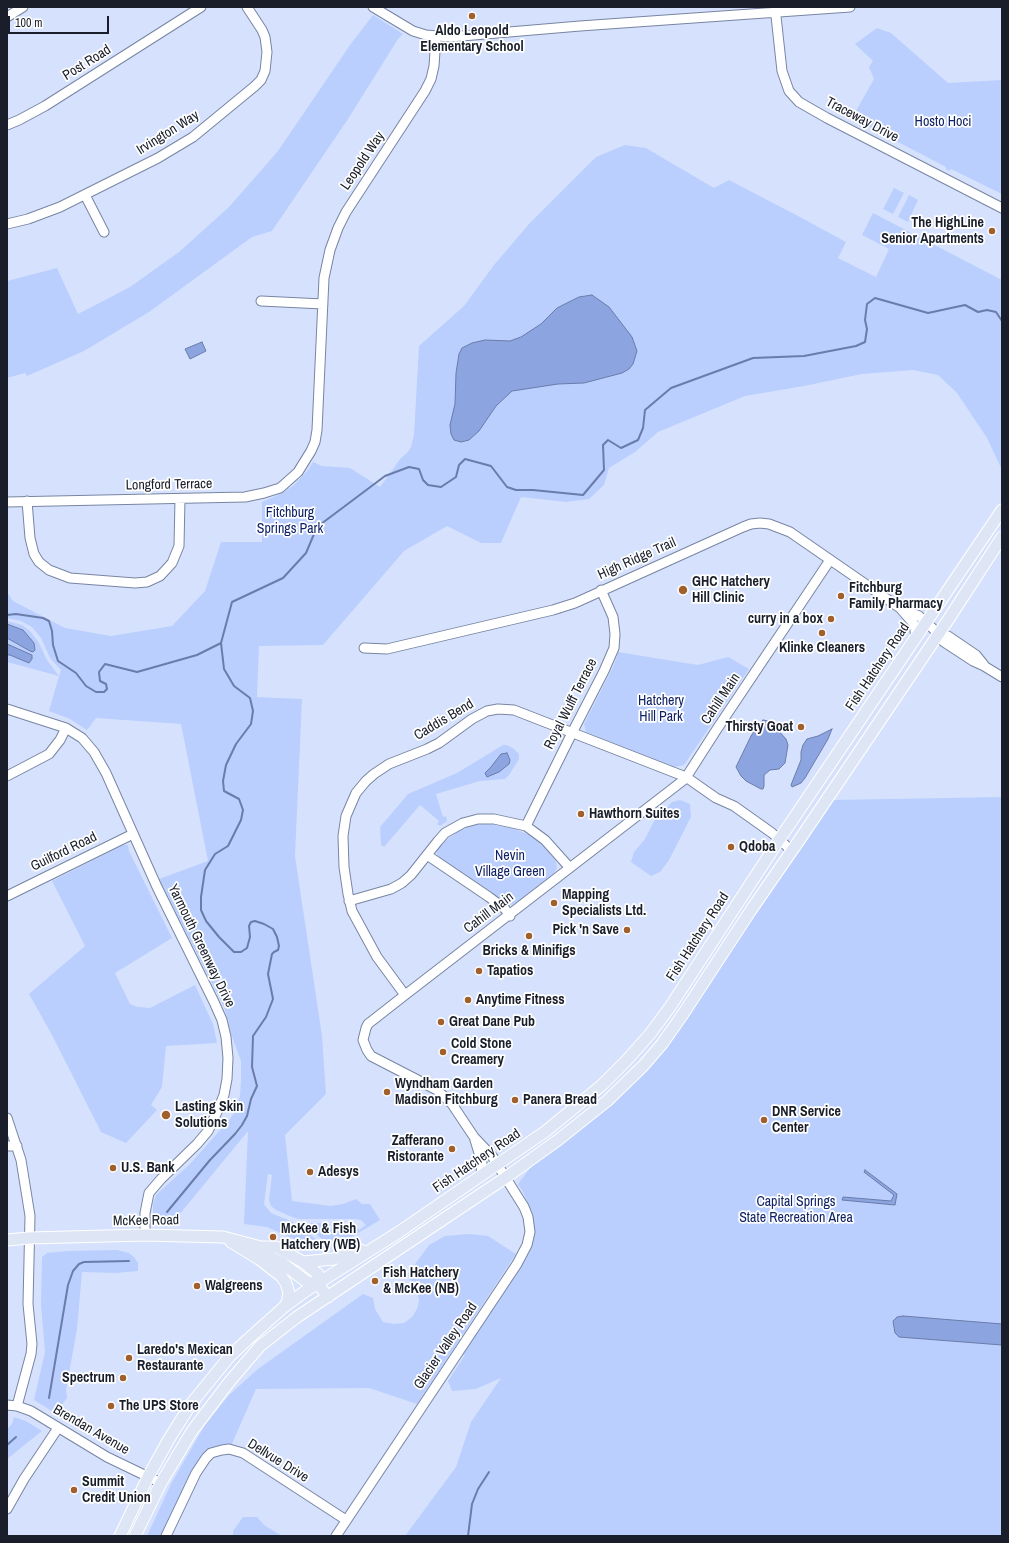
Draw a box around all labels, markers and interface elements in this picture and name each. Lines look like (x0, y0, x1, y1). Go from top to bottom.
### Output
scale bar (10, 8, 111, 34)
marker: Aldo Leopold Elementary School (467, 11, 477, 21)
text: 100 m (15, 15, 42, 31)
place label: Aldo Leopold Elementary School (420, 23, 524, 56)
street label: Post Road (60, 42, 114, 84)
street label: Traceway Drive (823, 94, 901, 146)
street label: Irvington Way (134, 107, 202, 159)
park label: Hosto Hoci (915, 114, 971, 130)
street label: Leopold Way (337, 129, 389, 193)
place label: The HighLine Senior Apartments (881, 215, 984, 248)
marker: The HighLine Senior Apartments (987, 226, 997, 236)
street label: Longford Terrace (125, 476, 213, 494)
park label: Fitchburg Springs Park (257, 505, 323, 538)
street label: High Ridge Trail (595, 534, 679, 584)
place label: GHC Hatchery Hill Clinic (692, 574, 770, 606)
place label: Fitchburg Family Pharmacy (849, 580, 943, 612)
marker: GHC Hatchery Hill Clinic (677, 584, 689, 596)
marker: Fitchburg Family Pharmacy (836, 591, 846, 601)
place label: curry in a box (748, 611, 823, 627)
marker: curry in a box (826, 614, 836, 624)
street label: Fish Hatchery Road (842, 620, 914, 714)
marker: Klinke Cleaners (817, 628, 827, 638)
place label: Klinke Cleaners (779, 640, 865, 656)
street label: Royal Wulff Terrace (541, 656, 601, 752)
street label: Cahill Main (698, 670, 744, 728)
park label: Hatchery Hill Park (638, 693, 684, 726)
street label: Caddis Bend (411, 696, 477, 744)
place label: Thirsty Goat (725, 719, 793, 735)
marker: Thirsty Goat (796, 722, 806, 732)
place label: Hawthorn Suites (589, 806, 680, 822)
marker: Hawthorn Suites (576, 809, 586, 819)
street label: Guilford Road (28, 829, 100, 875)
place label: Qdoba (739, 839, 775, 855)
marker: Qdoba (726, 842, 736, 852)
park label: Nevin Village Green (475, 848, 545, 880)
street label: Yarmouth Greenway Drive (164, 882, 238, 1010)
place label: Mapping Specialists Ltd. (562, 887, 646, 920)
street label: Cahill Main (461, 889, 517, 937)
street label: Fish Hatchery Road (663, 890, 733, 984)
marker: Mapping Specialists Ltd. (549, 898, 559, 908)
place label: Pick 'n Save (552, 922, 619, 938)
marker: Pick 'n Save (622, 925, 632, 935)
marker: Bricks & Minifigs (524, 931, 534, 941)
place label: Bricks & Minifigs (482, 943, 576, 959)
place label: Tapatios (487, 963, 533, 979)
marker: Tapatios (474, 966, 484, 976)
place label: Anytime Fitness (476, 992, 565, 1008)
marker: Anytime Fitness (463, 995, 473, 1005)
place label: Great Dane Pub (449, 1014, 535, 1030)
marker: Great Dane Pub (436, 1017, 446, 1027)
place label: Cold Stone Creamery (451, 1036, 512, 1068)
marker: Cold Stone Creamery (438, 1047, 448, 1057)
place label: Wyndham Garden Madison Fitchburg (395, 1076, 498, 1108)
marker: Wyndham Garden Madison Fitchburg (382, 1087, 392, 1097)
place label: Panera Bread (523, 1092, 597, 1108)
marker: Panera Bread (510, 1095, 520, 1105)
place label: Lasting Skin Solutions (175, 1099, 243, 1132)
place label: DNR Service Center (772, 1104, 841, 1136)
marker: Lasting Skin Solutions (160, 1109, 172, 1121)
marker: DNR Service Center (759, 1115, 769, 1125)
street label: Fish Hatchery Road (430, 1125, 524, 1197)
place label: Zafferano Ristorante (387, 1133, 444, 1166)
marker: Zafferano Ristorante (447, 1144, 457, 1154)
place label: U.S. Bank (121, 1160, 175, 1176)
marker: U.S. Bank (108, 1163, 118, 1173)
place label: Adesys (318, 1164, 359, 1180)
marker: Adesys (305, 1167, 315, 1177)
park label: Capital Springs State Recreation Area (739, 1194, 853, 1226)
street label: McKee Road (113, 1212, 179, 1230)
place label: McKee & Fish Hatchery (WB) (281, 1221, 360, 1254)
marker: McKee & Fish Hatchery (WB) (268, 1232, 278, 1242)
place label: Fish Hatchery & McKee (NB) (383, 1265, 459, 1298)
marker: Fish Hatchery & McKee (NB) (370, 1276, 380, 1286)
place label: Walgreens (205, 1278, 263, 1294)
marker: Walgreens (192, 1281, 202, 1291)
street label: Glacier Valley Road (411, 1299, 481, 1393)
place label: Laredo's Mexican Restaurante (137, 1342, 233, 1374)
marker: Laredo's Mexican Restaurante (124, 1353, 134, 1363)
place label: Spectrum (62, 1370, 115, 1386)
marker: Spectrum (118, 1373, 128, 1383)
place label: The UPS Store (119, 1398, 199, 1414)
street label: Brendan Avenue (50, 1401, 132, 1459)
marker: The UPS Store (106, 1401, 116, 1411)
street label: Dellvue Drive (244, 1436, 312, 1486)
place label: Summit Credit Union (82, 1474, 151, 1506)
marker: Summit Credit Union (69, 1485, 79, 1495)

